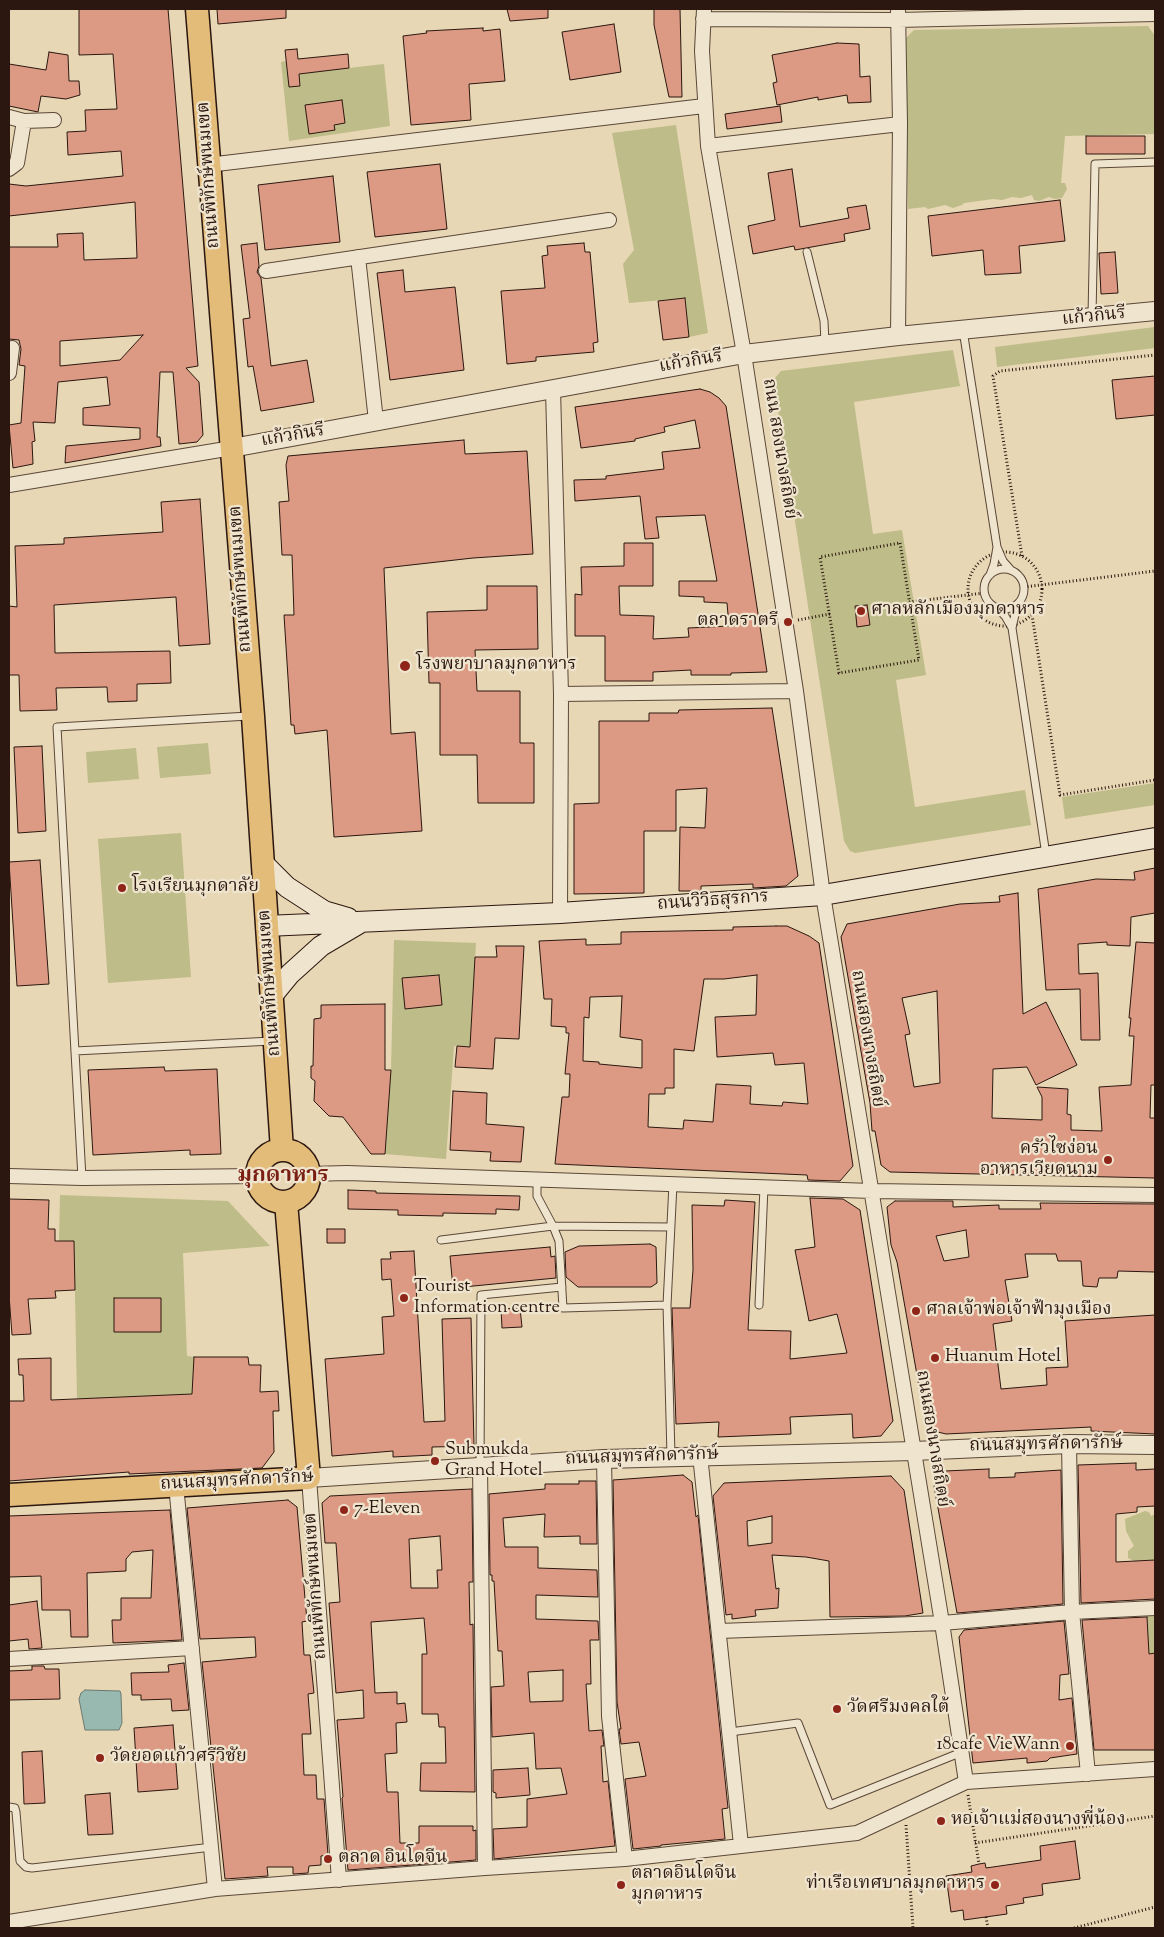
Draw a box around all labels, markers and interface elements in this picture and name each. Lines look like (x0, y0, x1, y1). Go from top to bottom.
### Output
street label: ถนนพิทักษ์พนมเขต (194, 101, 226, 249)
street label: แก้วกินรี (1061, 304, 1127, 332)
street label: แก้วกินรี (658, 347, 724, 379)
street label: ถนน สองนางสถิตย์ (756, 377, 800, 521)
street label: แก้วกินรี (260, 421, 326, 453)
street label: ถนนพิทักษ์พนมเขต (226, 505, 258, 653)
place label: ศาลหลักเมืองมุกดาหาร (871, 600, 1045, 622)
marker: ศาลหลักเมืองมุกดาหาร (855, 605, 867, 617)
place label: ตลาดราตรี (697, 611, 778, 633)
marker: ตลาดราตรี (782, 616, 794, 628)
place label: โรงพยาบาลมุกดาหาร (416, 655, 576, 677)
marker: โรงพยาบาลมุกดาหาร (398, 659, 412, 673)
place label: โรงเรียนมุกดาลัย (132, 877, 259, 899)
marker: โรงเรียนมุกดาลัย (116, 882, 128, 894)
street label: ถนนวิวิธสุรการ (657, 887, 769, 917)
street label: ถนนพิทักษ์พนมเขต (255, 909, 287, 1057)
street label: ถนนสองนางสถิตย์ (844, 969, 888, 1109)
place label: ครัวไซง่อน อาหารเวียดนาม (980, 1139, 1098, 1182)
marker: ครัวไซง่อน อาหารเวียดนาม (1102, 1154, 1114, 1166)
district label: มุกดาหาร (237, 1164, 329, 1190)
place label: Tourist Information centre (414, 1277, 560, 1320)
marker: Tourist Information centre (398, 1292, 410, 1304)
place label: ศาลเจ้าพ่อเจ้าฟ้ามุงเมือง (926, 1300, 1111, 1322)
marker: ศาลเจ้าพ่อเจ้าฟ้ามุงเมือง (910, 1305, 922, 1317)
place label: Huanum Hotel (945, 1347, 1061, 1369)
marker: Huanum Hotel (929, 1352, 941, 1364)
street label: ถนนสองนางสถิตย์ (909, 1369, 953, 1509)
street label: ถนนสมุทรศักดารักษ์ (969, 1434, 1123, 1458)
place label: Submukda Grand Hotel (445, 1440, 543, 1482)
street label: ถนนสมุทรศักดารักษ์ (565, 1445, 719, 1471)
marker: Submukda Grand Hotel (429, 1455, 441, 1467)
street label: ถนนสมุทรศักดารักษ์ (160, 1467, 314, 1497)
place label: 7-Eleven (354, 1499, 421, 1521)
marker: 7-Eleven (338, 1504, 350, 1516)
street label: ถนนพิทักษ์พนมเขต (301, 1512, 333, 1660)
place label: วัดศรีมงคลใต้ (847, 1698, 949, 1720)
marker: วัดศรีมงคลใต้ (831, 1703, 843, 1715)
place label: 18cafe VieWann (937, 1735, 1060, 1757)
marker: 18cafe VieWann (1064, 1740, 1076, 1752)
place label: วัดยอดแก้วศรีวิชัย (110, 1747, 247, 1769)
marker: วัดยอดแก้วศรีวิชัย (94, 1752, 106, 1764)
place label: หอเจ้าแม่สองนางพี่น้อง (951, 1810, 1125, 1832)
marker: หอเจ้าแม่สองนางพี่น้อง (935, 1815, 947, 1827)
place label: ตลาด อินโดจีน (338, 1848, 447, 1870)
marker: ตลาด อินโดจีน (322, 1853, 334, 1865)
place label: ตลาดอินโดจีน มุกดาหาร (631, 1864, 736, 1906)
place label: ท่าเรือเทศบาลมุกดาหาร (806, 1874, 985, 1896)
marker: ตลาดอินโดจีน มุกดาหาร (615, 1879, 627, 1891)
marker: ท่าเรือเทศบาลมุกดาหาร (989, 1879, 1001, 1891)

